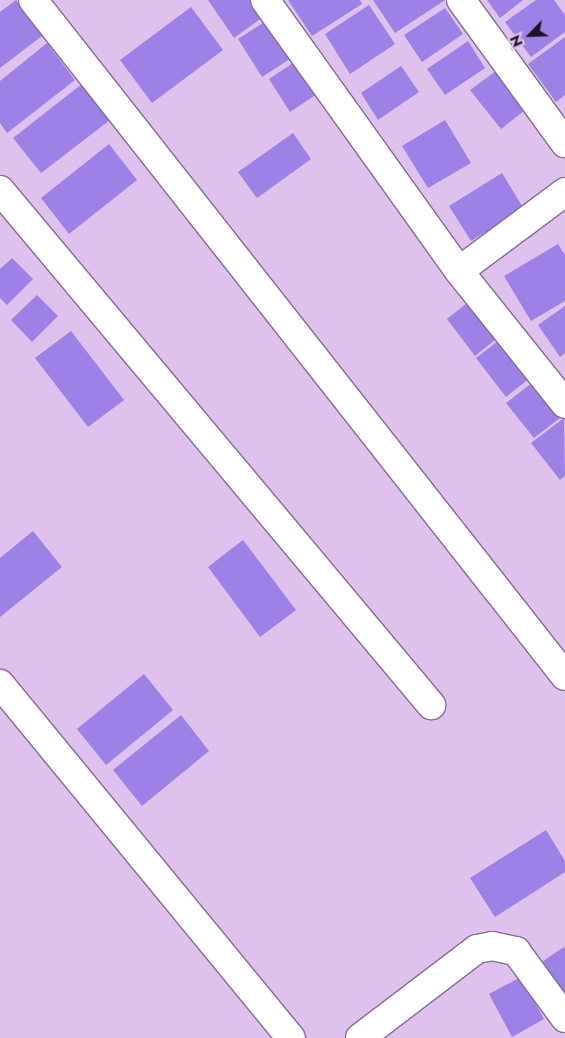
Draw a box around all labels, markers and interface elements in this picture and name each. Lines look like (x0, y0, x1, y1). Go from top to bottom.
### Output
north arrow (505, 10, 555, 60)
text: N (505, 32, 528, 50)

